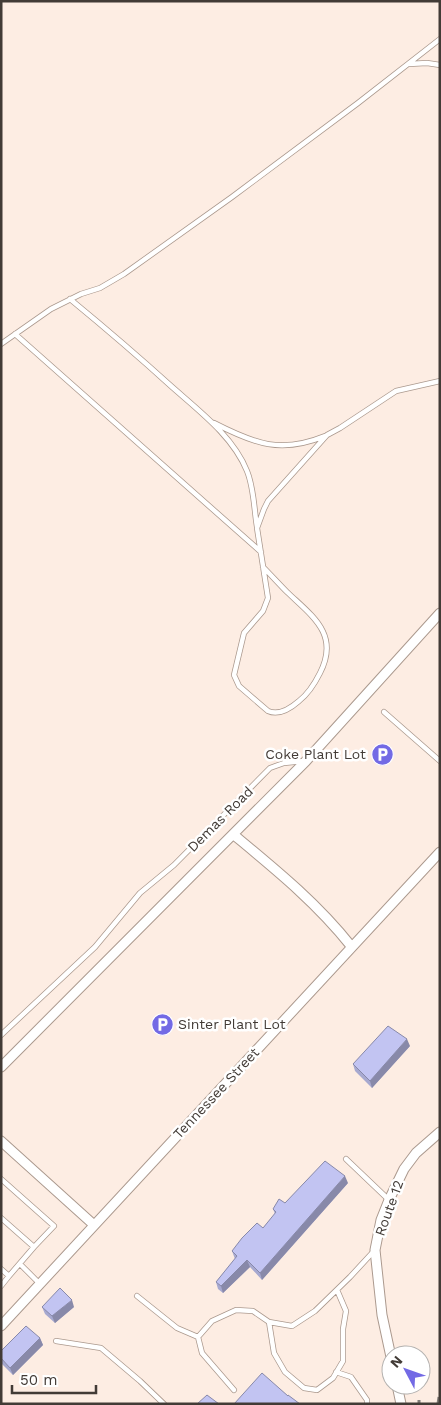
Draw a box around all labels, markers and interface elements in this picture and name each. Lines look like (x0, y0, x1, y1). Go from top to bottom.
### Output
parking icon: Coke Plant Lot (370, 742, 394, 766)
place label: Coke Plant Lot (265, 746, 366, 762)
street label: Demas Road (184, 783, 256, 855)
parking icon: Sinter Plant Lot (150, 1012, 174, 1036)
place label: Sinter Plant Lot (178, 1016, 286, 1032)
street label: Tennessee Street (170, 1044, 262, 1142)
street label: Route 12 (372, 1178, 406, 1238)
north arrow (381, 1345, 431, 1395)
text: N (387, 1352, 406, 1371)
scale bar (12, 1362, 96, 1394)
text: 50 m (20, 1371, 57, 1389)

